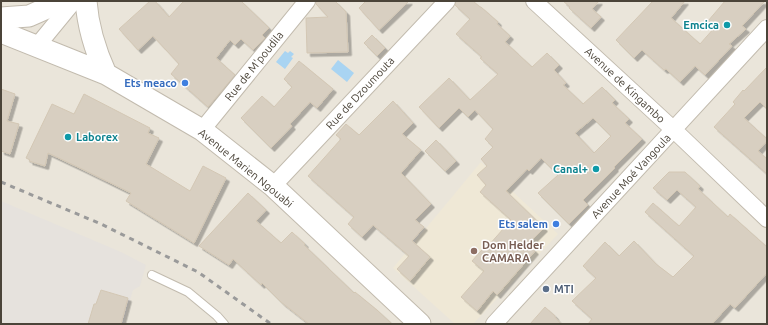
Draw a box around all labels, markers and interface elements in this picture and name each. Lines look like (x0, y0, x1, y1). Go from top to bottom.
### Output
place label: Emcica (683, 19, 719, 31)
marker: Emcica (722, 20, 732, 30)
street label: Rue de M'poudila (222, 29, 286, 103)
street label: Avenue de Kingambo (583, 45, 667, 125)
street label: Rue de Dzoumouta (323, 54, 397, 132)
place label: Ets meaco (124, 77, 177, 89)
marker: Ets meaco (180, 78, 190, 88)
street label: Avenue Marien Ngouabi (196, 126, 296, 210)
place label: Laborex (76, 131, 118, 143)
marker: Laborex (63, 132, 73, 142)
street label: Avenue Moé Vangoula (589, 132, 673, 220)
place label: Canal+ (553, 163, 588, 175)
marker: Canal+ (591, 164, 601, 174)
place label: Ets salem (499, 218, 548, 230)
marker: Ets salem (551, 219, 561, 229)
place label: Dom Helder CAMARA (482, 239, 544, 264)
marker: Dom Helder CAMARA (469, 246, 479, 256)
place label: MTI (554, 283, 574, 295)
marker: MTI (541, 284, 551, 294)

